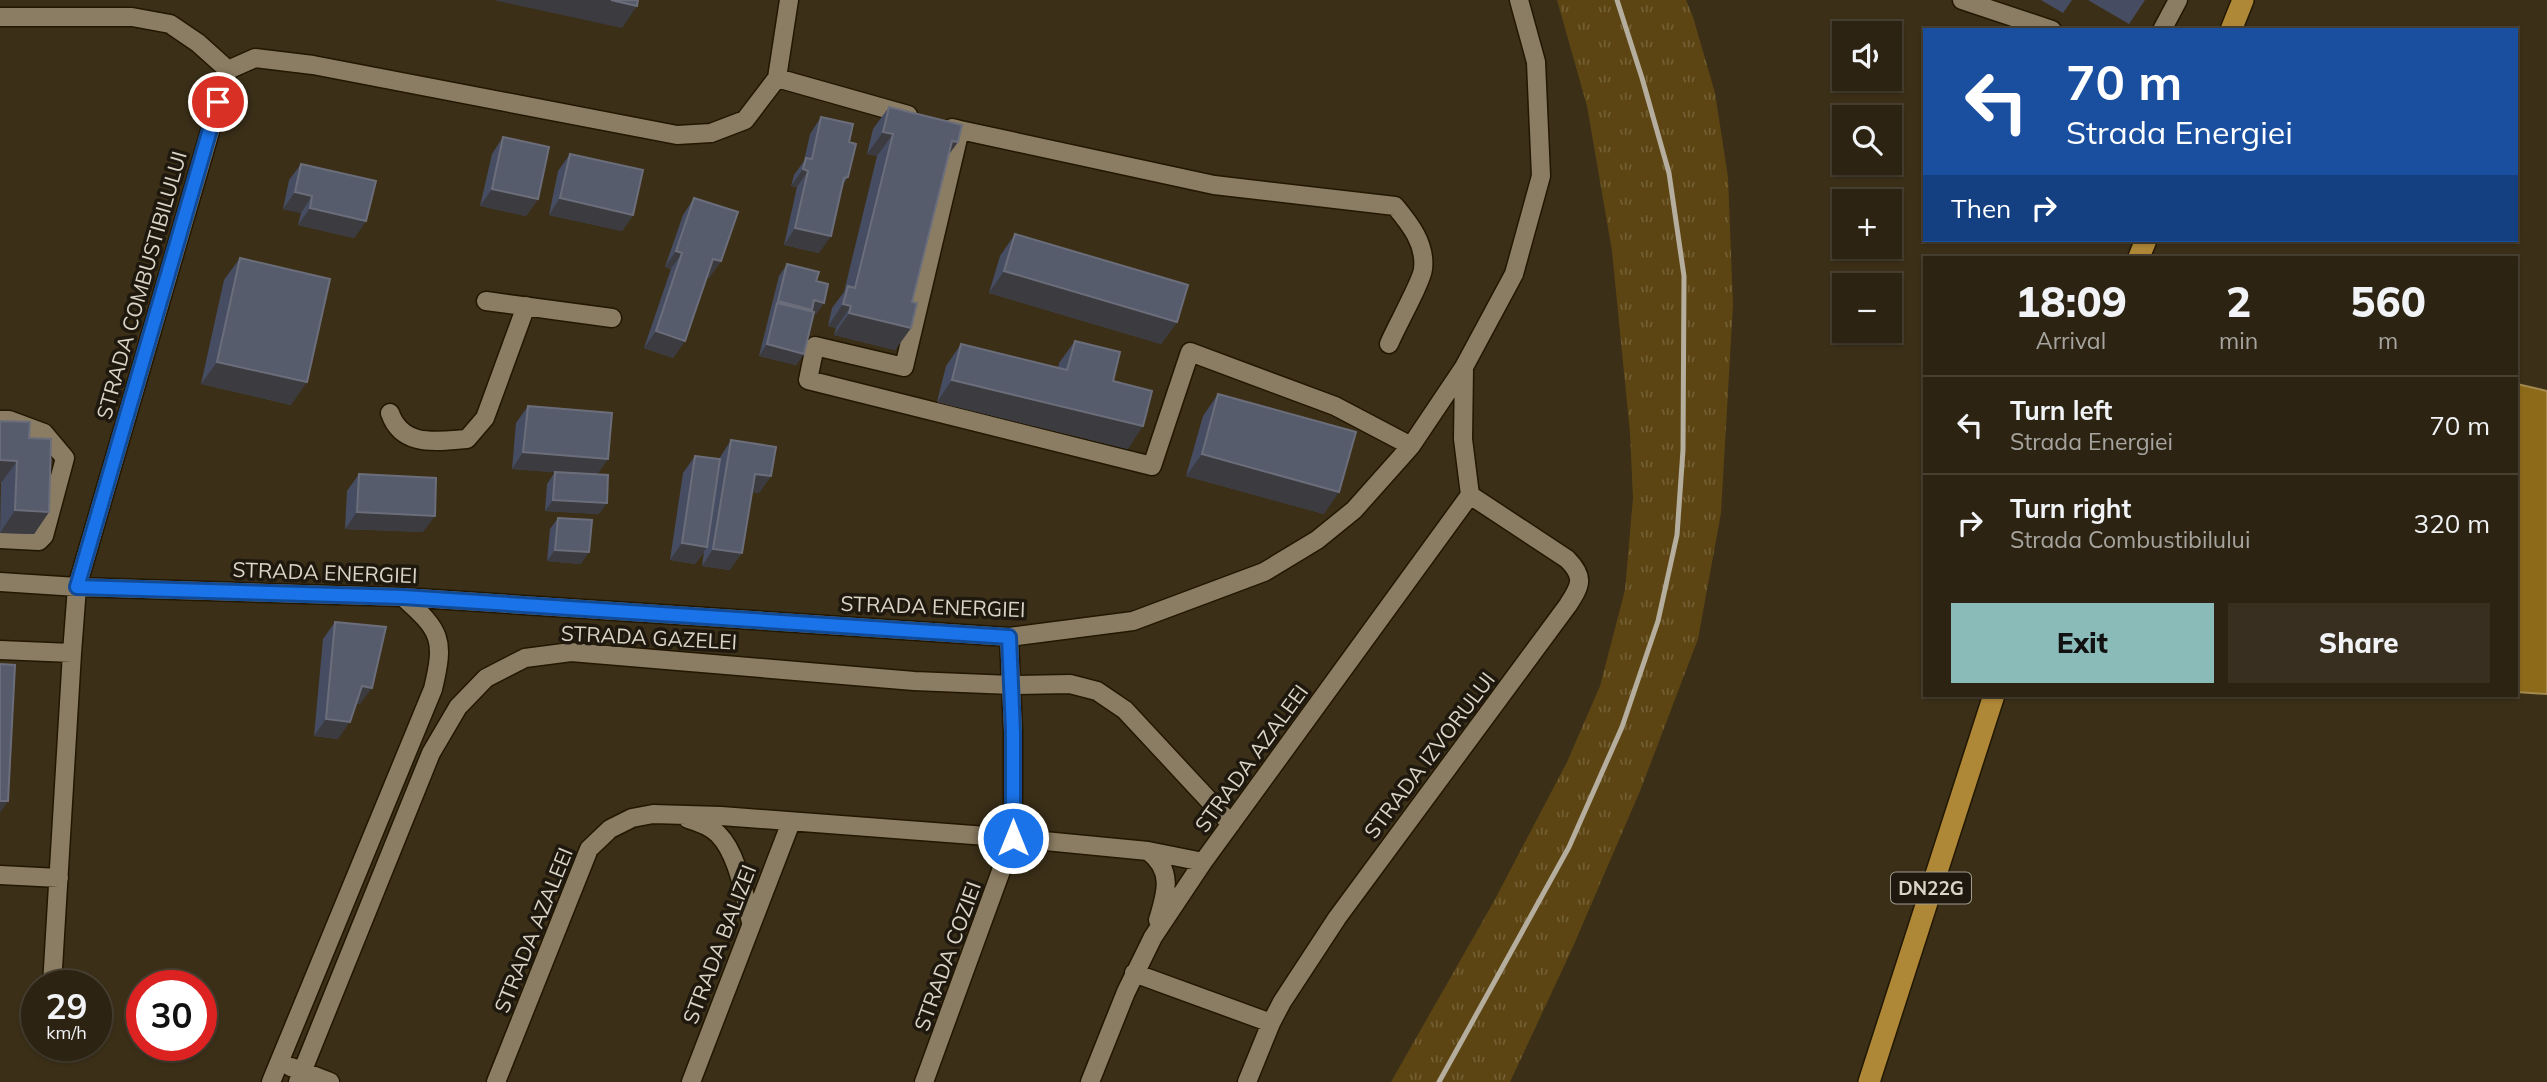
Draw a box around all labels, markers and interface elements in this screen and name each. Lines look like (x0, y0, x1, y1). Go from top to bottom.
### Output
map controls (1832, 21, 1902, 343)
button: sound (1832, 21, 1902, 91)
text: 70 m (2066, 51, 2182, 112)
icon: left (1951, 56, 2042, 147)
pin (188, 72, 248, 132)
icon: arrive (199, 83, 237, 121)
button: search (1832, 105, 1902, 175)
text: Strada Energiei (2066, 112, 2293, 152)
street label: STRADA COMBUSTIBILULUI (90, 148, 192, 422)
button: + (1832, 189, 1902, 259)
icon: right (2025, 189, 2063, 227)
text: Then (1951, 192, 2011, 225)
button: − (1832, 273, 1902, 343)
text: 18:09 (2015, 275, 2127, 328)
text: 2 (2226, 275, 2251, 328)
text: 560 (2350, 275, 2426, 328)
text: Arrival (2036, 326, 2106, 355)
text: min (2219, 326, 2258, 355)
text: m (2378, 326, 2398, 355)
text: Turn left (2010, 394, 2112, 427)
icon: left (1951, 406, 1989, 444)
text: 70 m (2429, 409, 2490, 442)
text: Strada Energiei (2010, 427, 2173, 456)
text: Turn right (2010, 492, 2131, 525)
icon: right (1951, 504, 1989, 542)
text: 320 m (2414, 507, 2490, 540)
text: Strada Combustibilului (2010, 525, 2250, 554)
street label: STRADA ENERGIEI (232, 556, 418, 588)
street label: STRADA ENERGIEI (840, 590, 1026, 622)
button: Exit (1951, 603, 2214, 683)
button: Share (2228, 603, 2490, 683)
street label: STRADA GAZELEI (560, 619, 738, 655)
street label: STRADA IZVORULUI (1358, 667, 1500, 843)
street label: STRADA AZALEEI (1189, 679, 1313, 837)
position arrow (976, 801, 1050, 875)
street label: STRADA AZALEEI (488, 844, 578, 1016)
street label: STRADA BALIZEI (677, 861, 761, 1027)
road number: DN22G (1891, 873, 1971, 904)
street label: STRADA COZIEI (908, 878, 986, 1034)
speed limit sign: 30 (126, 970, 217, 1061)
text: 29 (45, 984, 88, 1028)
text: km/h (46, 1021, 87, 1044)

